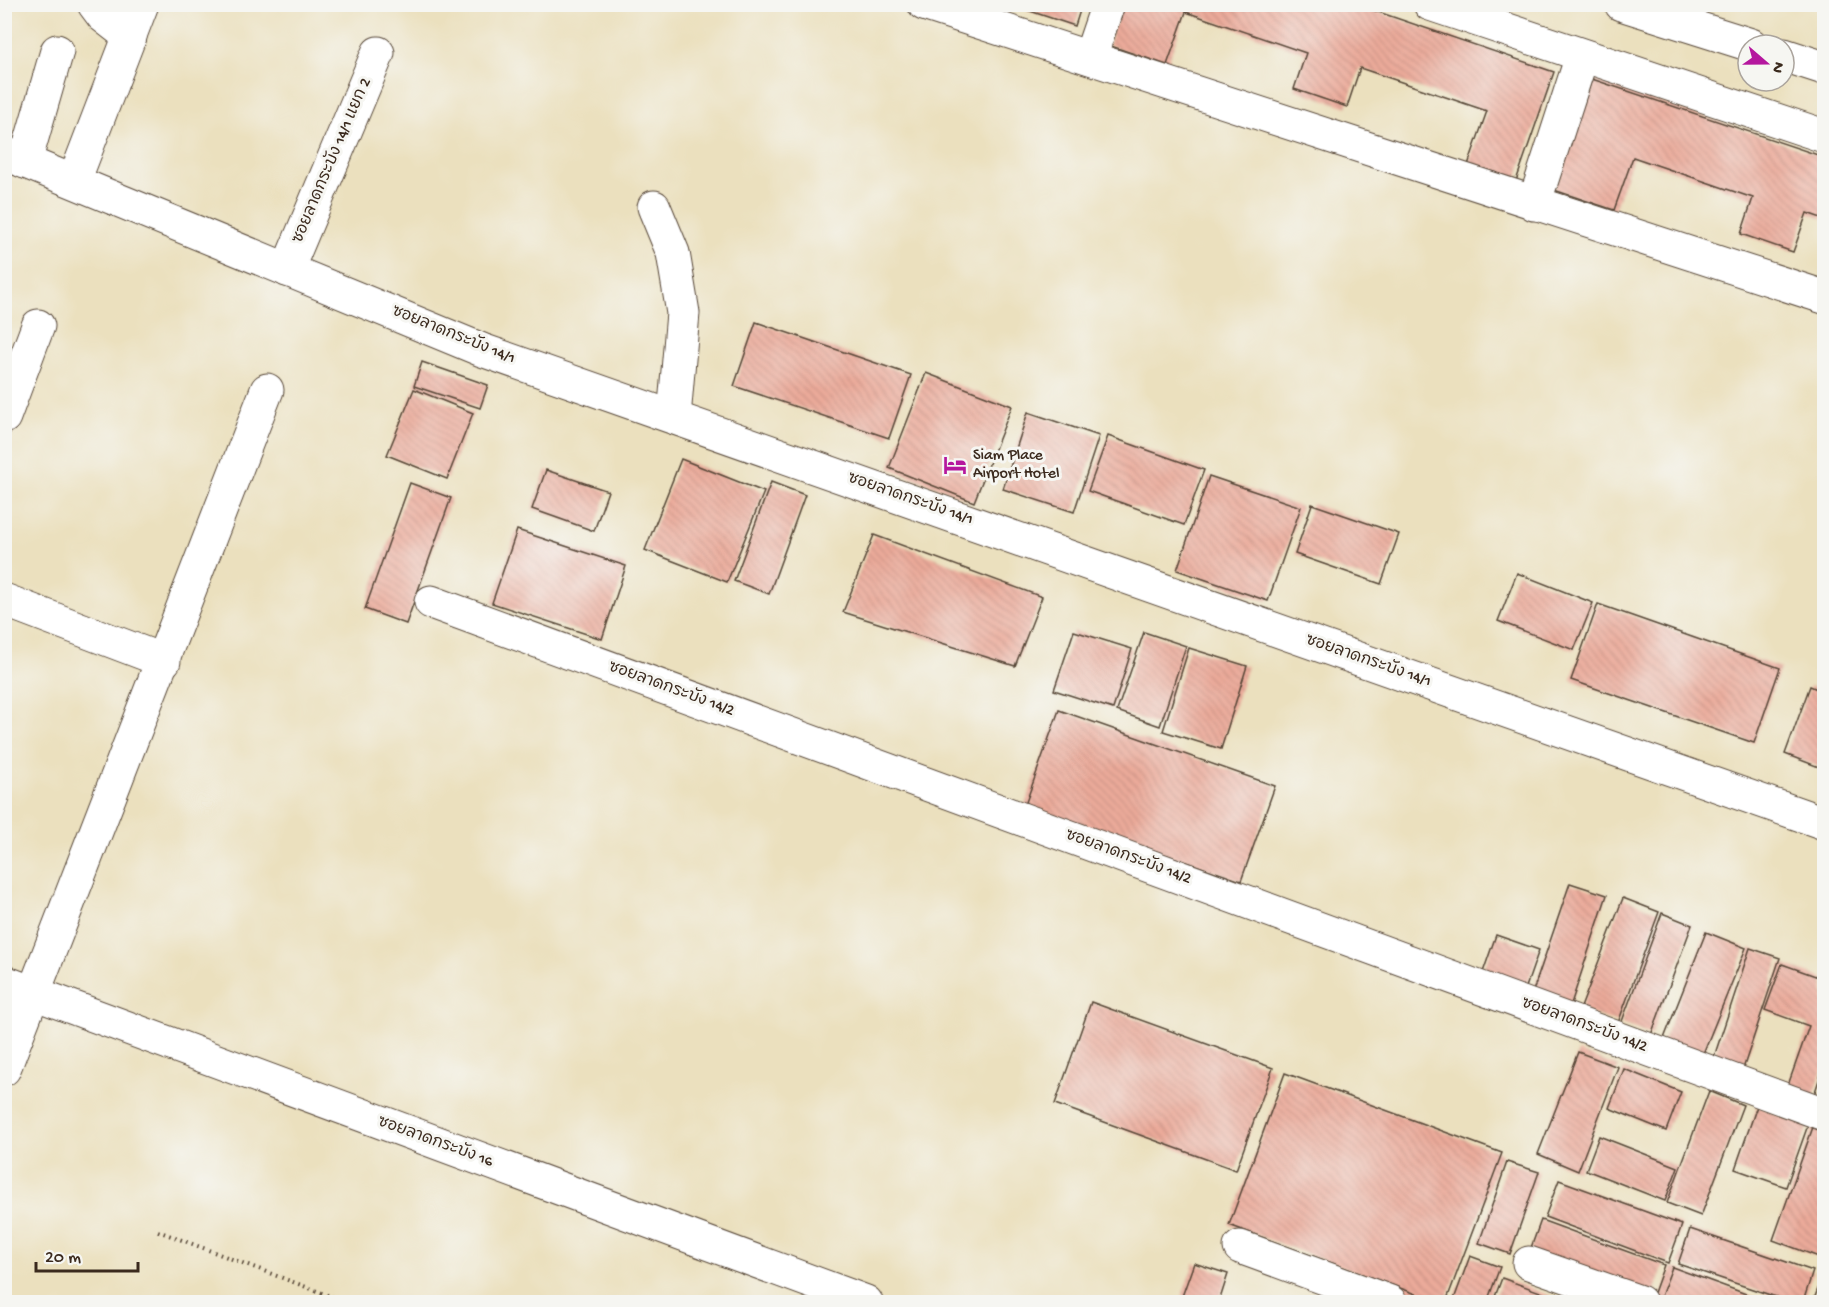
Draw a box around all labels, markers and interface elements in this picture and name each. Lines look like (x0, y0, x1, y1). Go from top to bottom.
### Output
north arrow (1736, 33, 1796, 93)
text: N (1766, 59, 1788, 76)
street label: ซอยลาดกระบัง 14/1 แยก 2 (286, 74, 377, 247)
street label: ซอยลาดกระบัง 14/1 (389, 299, 519, 369)
place label: Siam Place Airport Hotel (973, 447, 1059, 484)
hotel icon: Siam Place Airport Hotel (942, 452, 968, 478)
street label: ซอยลาดกระบัง 14/1 (845, 466, 976, 530)
street label: ซอยลาดกระบัง 14/1 (1303, 628, 1434, 692)
street label: ซอยลาดกระบัง 14/2 (605, 655, 738, 722)
street label: ซอยลาดกระบัง 14/2 (1062, 823, 1195, 890)
street label: ซอยลาดกระบัง 14/2 (1518, 991, 1651, 1058)
street label: ซอยลาดกระบัง 16 (375, 1110, 498, 1173)
scale bar (36, 1235, 138, 1273)
text: 20 m (45, 1248, 81, 1269)

